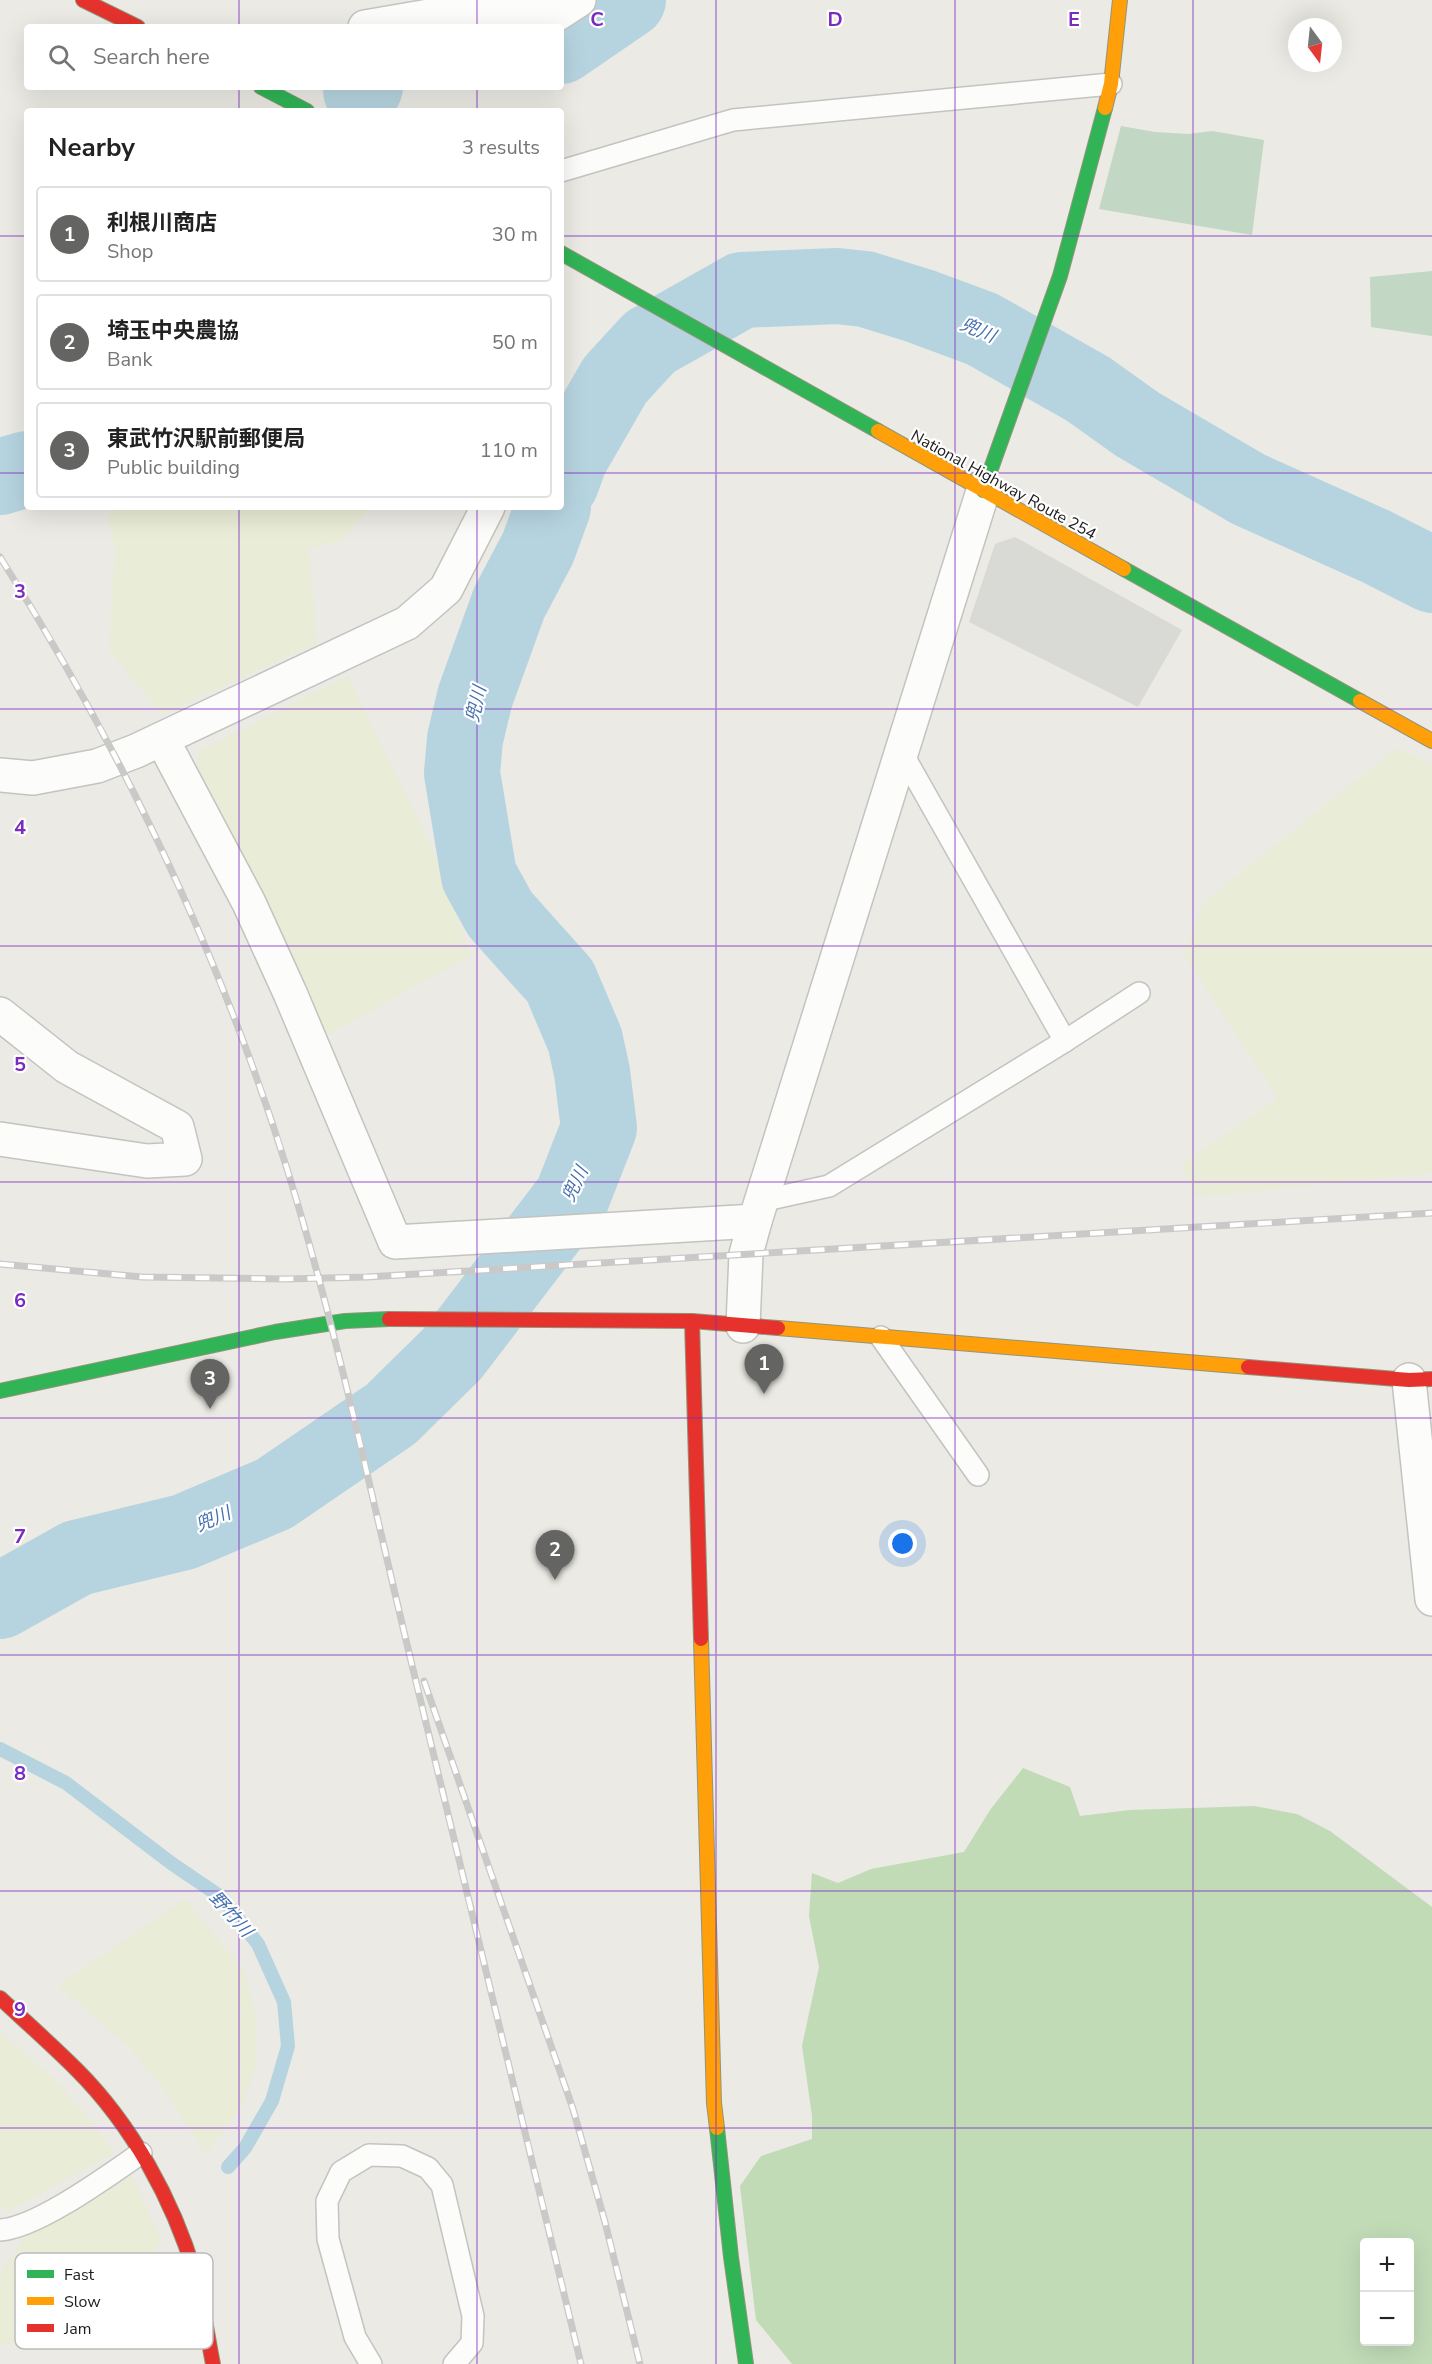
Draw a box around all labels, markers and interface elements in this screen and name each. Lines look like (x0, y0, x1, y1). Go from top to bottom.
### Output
text: C (590, 6, 604, 33)
text: D (827, 6, 843, 33)
text: E (1068, 6, 1080, 33)
north arrow (1288, 18, 1342, 72)
search box (24, 24, 564, 90)
icon: search (45, 41, 78, 74)
text: Search here (93, 42, 210, 72)
text: Nearby (48, 130, 135, 165)
text: 3 results (462, 134, 540, 161)
text: 利根川商店 (107, 208, 217, 238)
text: 1 (64, 221, 76, 248)
text: 30 m (492, 221, 538, 248)
text: Shop (107, 238, 153, 265)
water label: 兜川 (957, 312, 1001, 349)
text: 埼玉中央農協 (107, 316, 239, 346)
text: 2 (64, 329, 76, 356)
text: 50 m (492, 329, 538, 356)
text: Bank (107, 346, 152, 373)
text: 東武竹沢駅前郵便局 (107, 424, 305, 454)
street label: National Highway Route 254 (907, 425, 1100, 545)
text: 3 (64, 437, 76, 464)
text: 110 m (480, 437, 538, 464)
text: Public building (107, 454, 240, 481)
text: 3 (14, 578, 26, 605)
water label: 兜川 (460, 682, 492, 724)
text: 4 (14, 814, 26, 841)
text: 5 (14, 1051, 26, 1078)
water label: 兜川 (557, 1161, 594, 1205)
text: 6 (14, 1287, 26, 1314)
pin: 1 (744, 1344, 783, 1394)
pin: 3 (190, 1360, 230, 1409)
water label: 兜川 (192, 1500, 236, 1537)
text: 7 (14, 1523, 26, 1550)
your location (888, 1529, 917, 1558)
pin: 2 (536, 1530, 574, 1580)
text: 8 (14, 1760, 26, 1787)
water label: 野竹川 (204, 1886, 259, 1944)
text: 9 (14, 1996, 26, 2023)
map controls (1360, 2238, 1414, 2346)
button: + (1360, 2238, 1414, 2292)
legend (15, 2253, 213, 2349)
text: Fast (64, 2264, 95, 2286)
text: Slow (64, 2291, 101, 2313)
button: − (1360, 2292, 1414, 2346)
text: Jam (63, 2318, 91, 2340)

